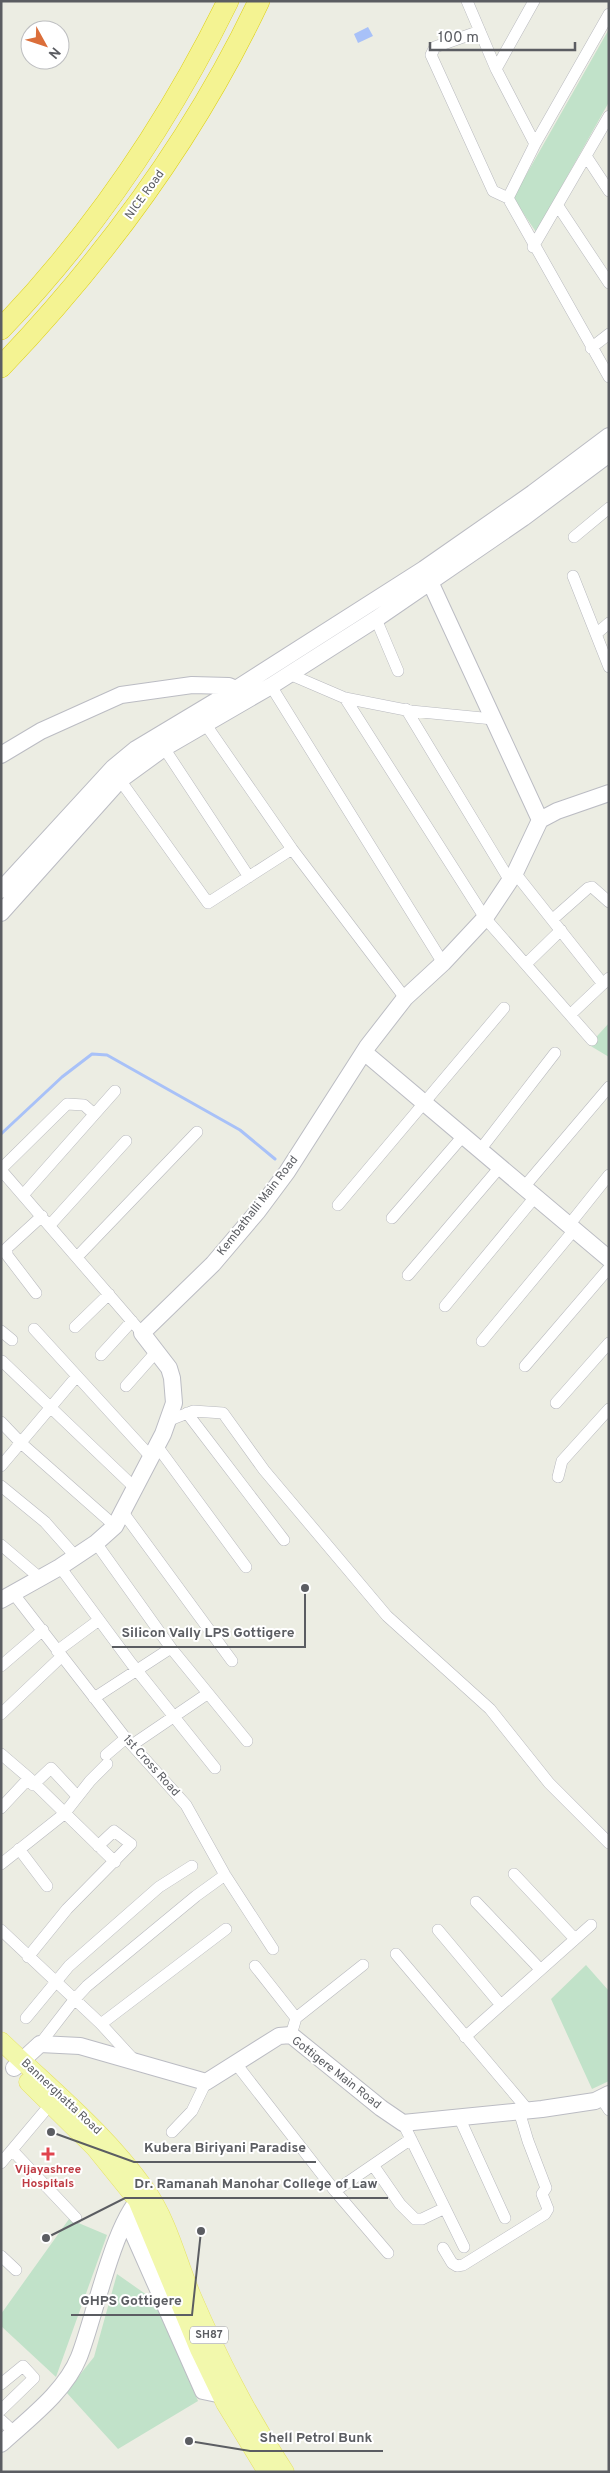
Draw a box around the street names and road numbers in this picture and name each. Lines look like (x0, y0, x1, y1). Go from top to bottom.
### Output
street label: NICE Road (122, 167, 168, 223)
street label: Kembathalli Main Road (214, 1153, 302, 1259)
street label: 1st Cross Road (119, 1732, 183, 1800)
street label: Gottigere Main Road (288, 2033, 384, 2113)
street label: Bannerghatta Road (17, 2055, 105, 2139)
road number: SH87 (190, 2326, 228, 2344)

